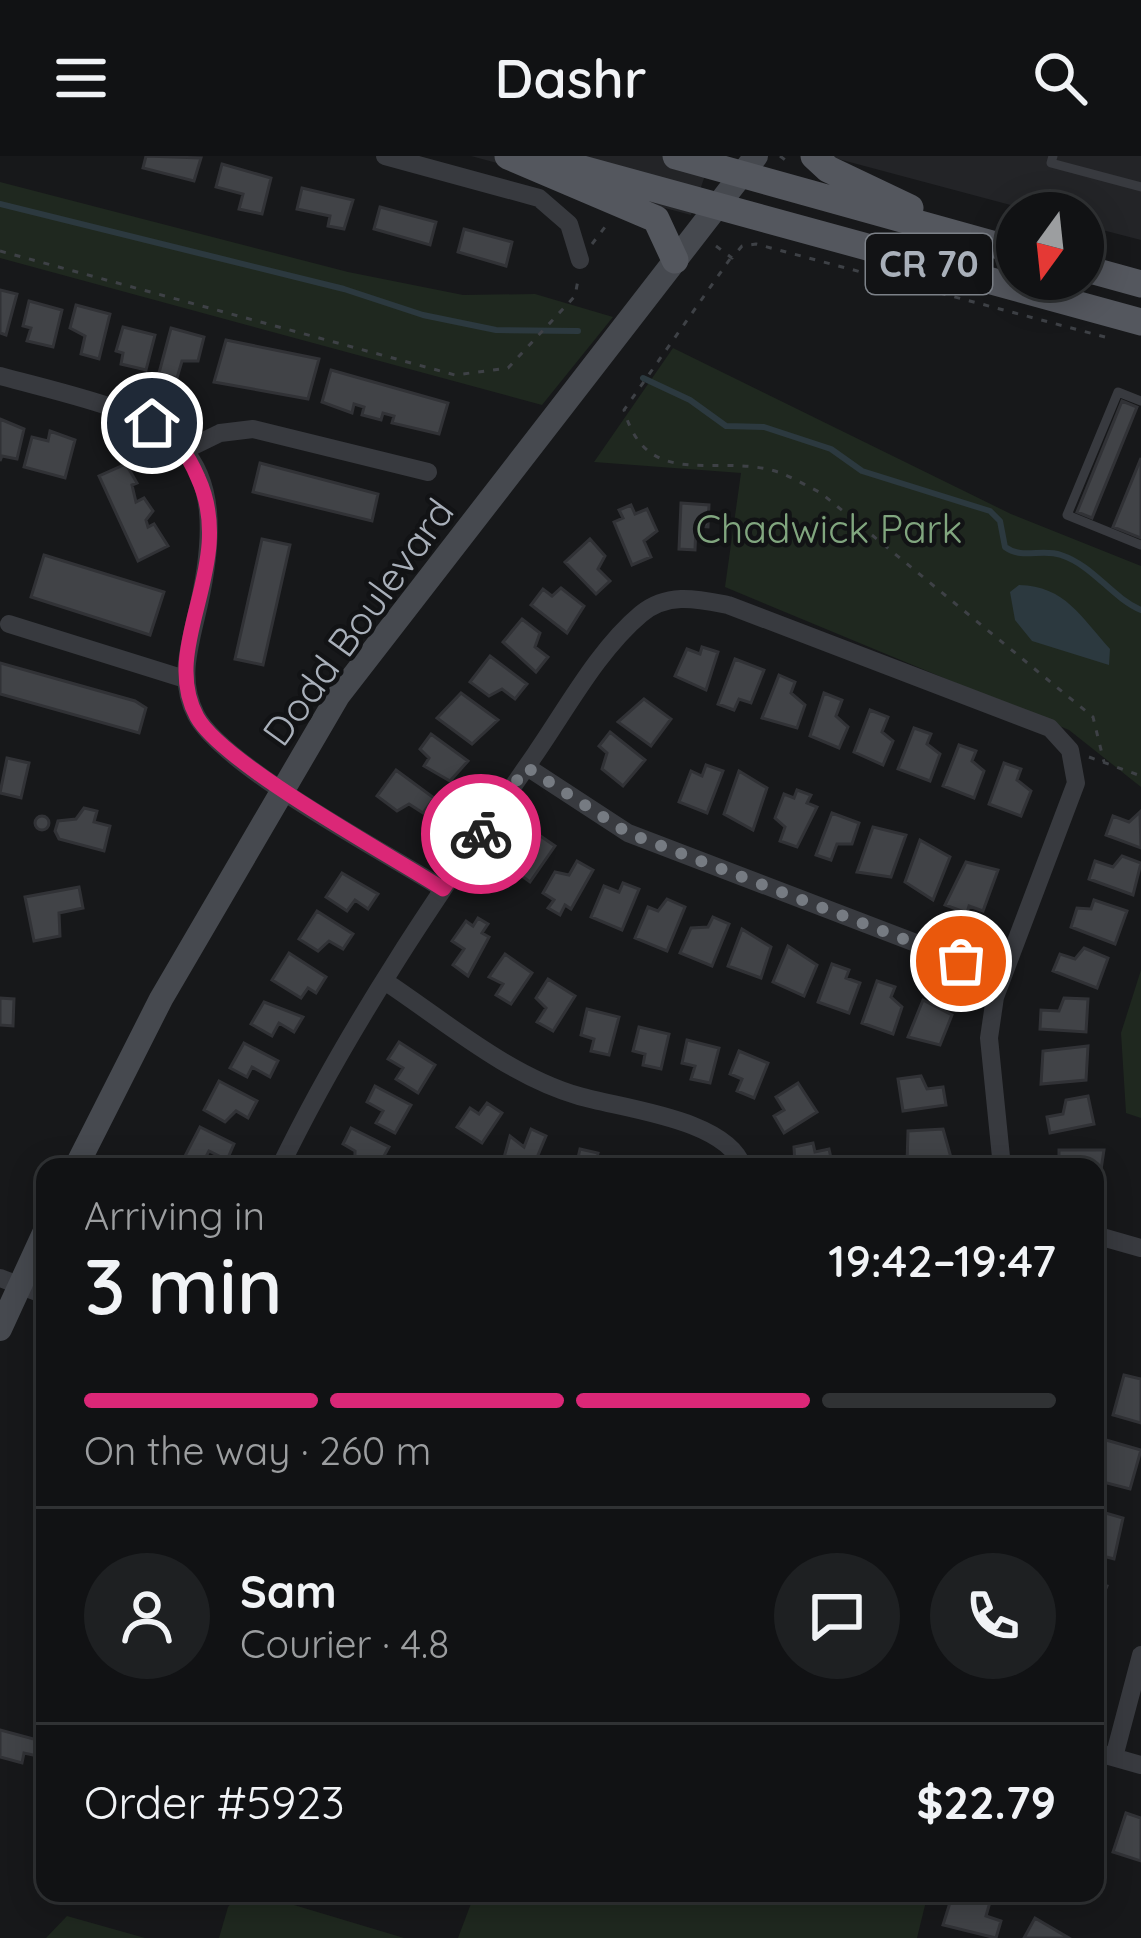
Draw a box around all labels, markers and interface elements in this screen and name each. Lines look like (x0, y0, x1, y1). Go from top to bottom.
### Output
text: Dashr (495, 44, 646, 112)
icon: menu (48, 45, 114, 111)
icon: search (1027, 45, 1093, 111)
north arrow (996, 192, 1104, 300)
map controls (996, 192, 1104, 300)
road number: CR 70 (866, 234, 992, 294)
pin (101, 372, 203, 474)
icon: home (119, 390, 185, 456)
street label: Dodd Boulevard (252, 489, 464, 755)
park label: Chadwick Park (696, 504, 962, 553)
courier (421, 774, 541, 894)
icon: bike (448, 801, 514, 867)
pin (910, 910, 1012, 1012)
icon: bag (928, 928, 994, 994)
text: Arriving in (84, 1191, 265, 1240)
text: 19:42–19:47 (828, 1232, 1056, 1288)
text: 3 min (84, 1236, 283, 1334)
text: On the way · 260 m (84, 1426, 431, 1475)
button: person (84, 1553, 210, 1679)
button: chat (774, 1553, 900, 1679)
button: phone (930, 1553, 1056, 1679)
text: Sam (240, 1563, 337, 1619)
text: Courier · 4.8 (240, 1619, 449, 1668)
text: Order #5923 (84, 1774, 345, 1830)
text: $22.79 (916, 1774, 1056, 1830)

